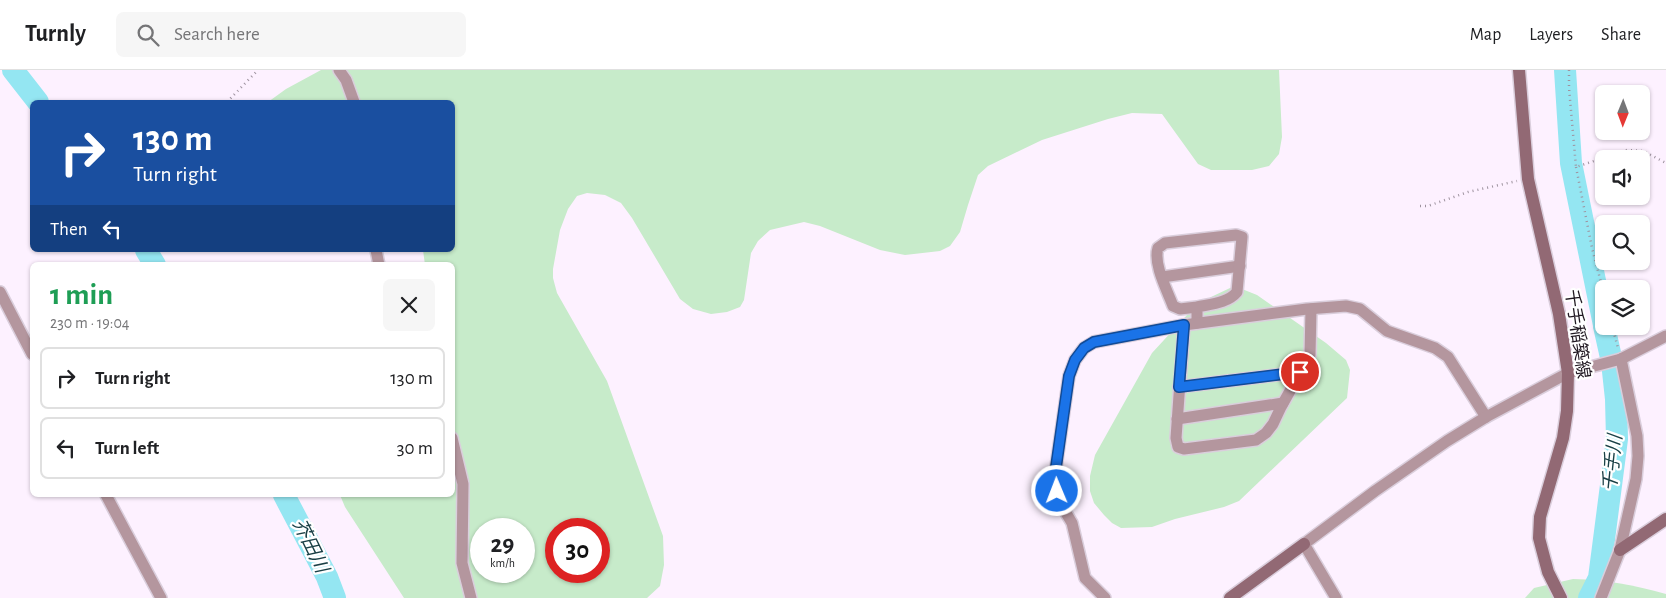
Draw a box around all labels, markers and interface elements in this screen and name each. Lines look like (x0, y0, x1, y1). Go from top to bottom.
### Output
search box (116, 12, 466, 57)
icon: search (134, 21, 162, 49)
text: Turnly (25, 22, 86, 46)
text: Search here (174, 25, 260, 44)
text: Map (1470, 26, 1501, 44)
text: Layers (1529, 26, 1573, 44)
text: Share (1601, 26, 1641, 44)
north arrow (1595, 85, 1650, 140)
map controls (1595, 85, 1650, 335)
icon: right (50, 120, 115, 185)
text: 130 m (133, 122, 212, 157)
button: sound (1595, 150, 1650, 205)
text: Turn right (133, 163, 217, 185)
icon: left (98, 215, 126, 243)
button: search (1595, 215, 1650, 270)
text: Then (50, 220, 88, 239)
button: close (383, 279, 435, 331)
text: 1 min (50, 280, 113, 310)
button: layers (1595, 280, 1650, 335)
street label: 千手稲築線 (1562, 288, 1594, 380)
text: 230 m · 19:04 (50, 315, 130, 331)
pin (1279, 351, 1321, 393)
icon: arrive (1286, 358, 1314, 386)
icon: right (52, 364, 80, 392)
text: Turn right (95, 369, 170, 388)
text: 130 m (390, 369, 433, 388)
water label: 千手川 (1600, 432, 1626, 492)
icon: left (52, 434, 80, 462)
text: Turn left (95, 439, 159, 458)
text: 30 m (397, 439, 433, 458)
position arrow (1030, 464, 1082, 516)
water label: 芥田川 (289, 516, 333, 578)
speed limit sign: 30 (545, 518, 610, 583)
text: 29 (491, 532, 514, 557)
text: km/h (490, 557, 515, 569)

